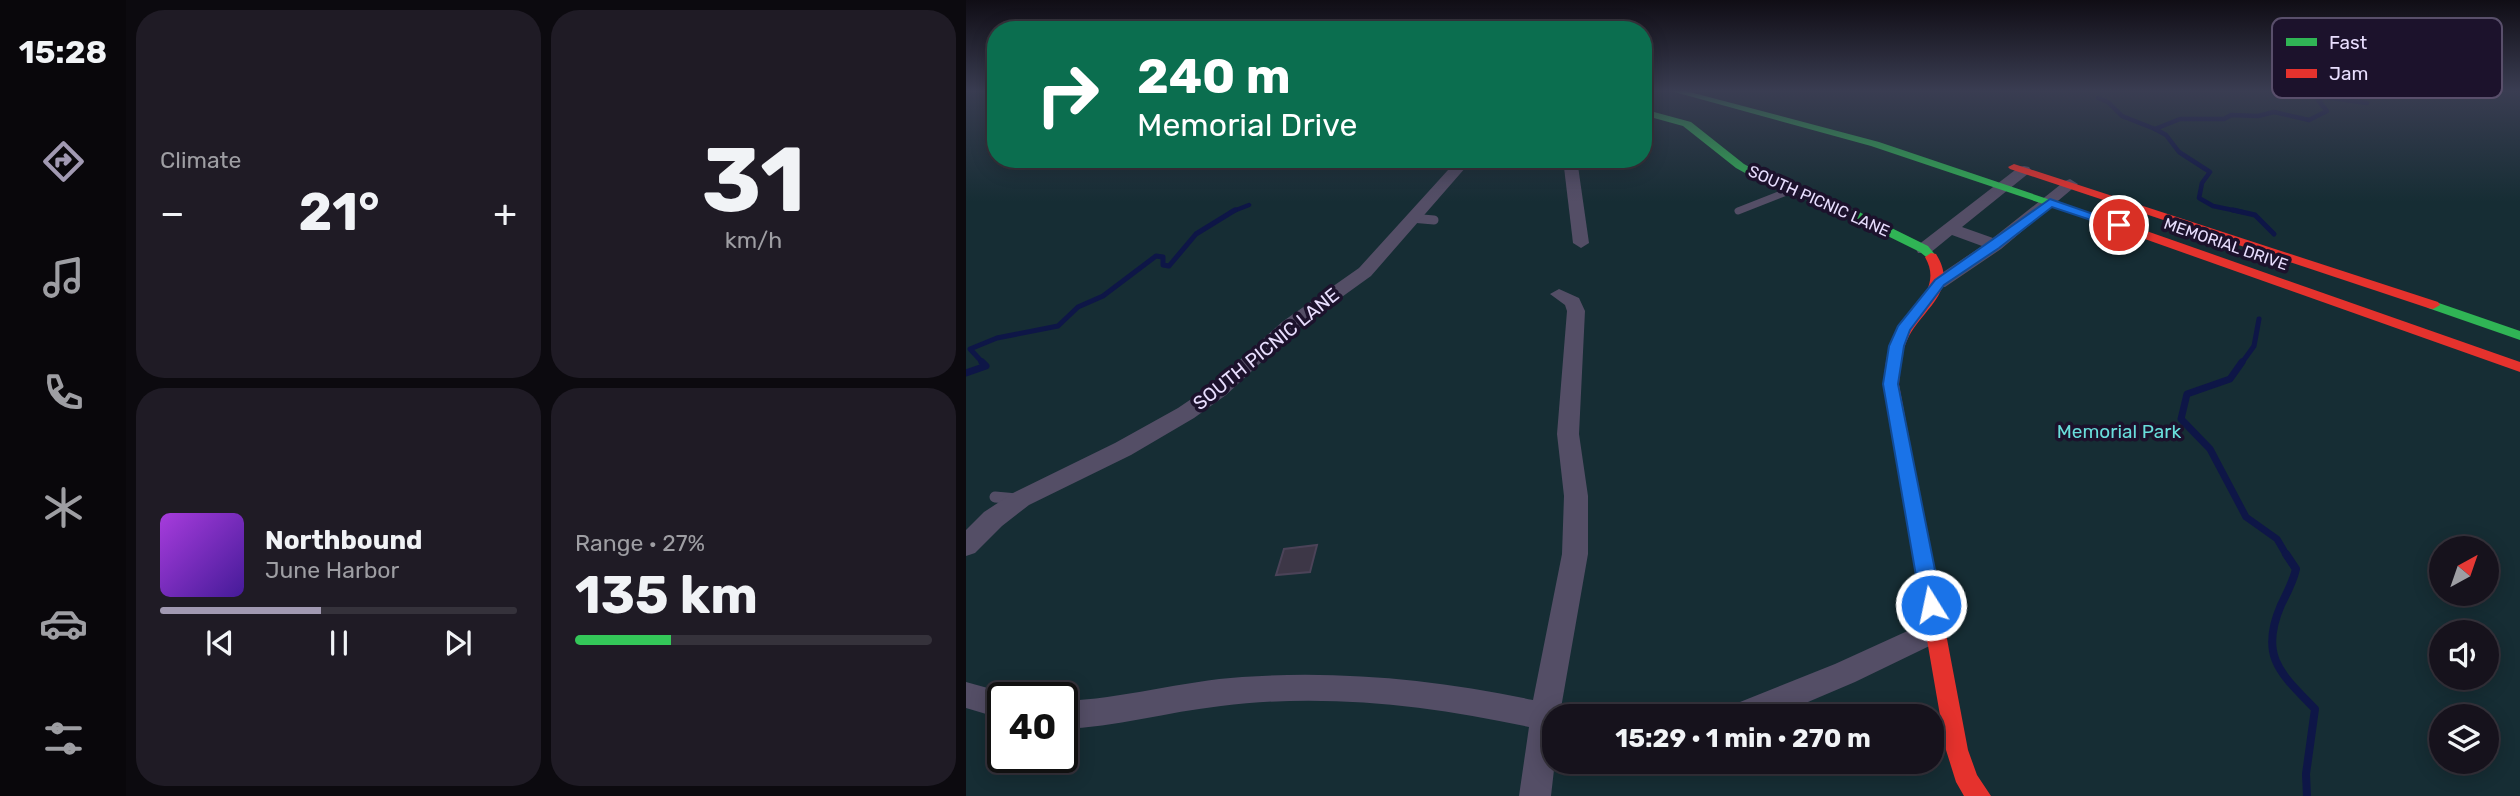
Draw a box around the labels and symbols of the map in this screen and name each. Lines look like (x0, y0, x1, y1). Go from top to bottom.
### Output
legend (2272, 18, 2502, 98)
text: Fast (2329, 31, 2368, 54)
text: Jam (2329, 62, 2368, 85)
street label: SOUTH PICNIC LANE (1745, 161, 1893, 241)
pin (2089, 195, 2149, 255)
street label: MEMORIAL DRIVE (2161, 214, 2291, 274)
street label: SOUTH PICNIC LANE (1188, 283, 1344, 415)
park label: Memorial Park (2057, 420, 2182, 443)
north arrow (2429, 536, 2499, 606)
position arrow (1894, 568, 1968, 642)
speed limit sign: 40 (987, 682, 1078, 773)

